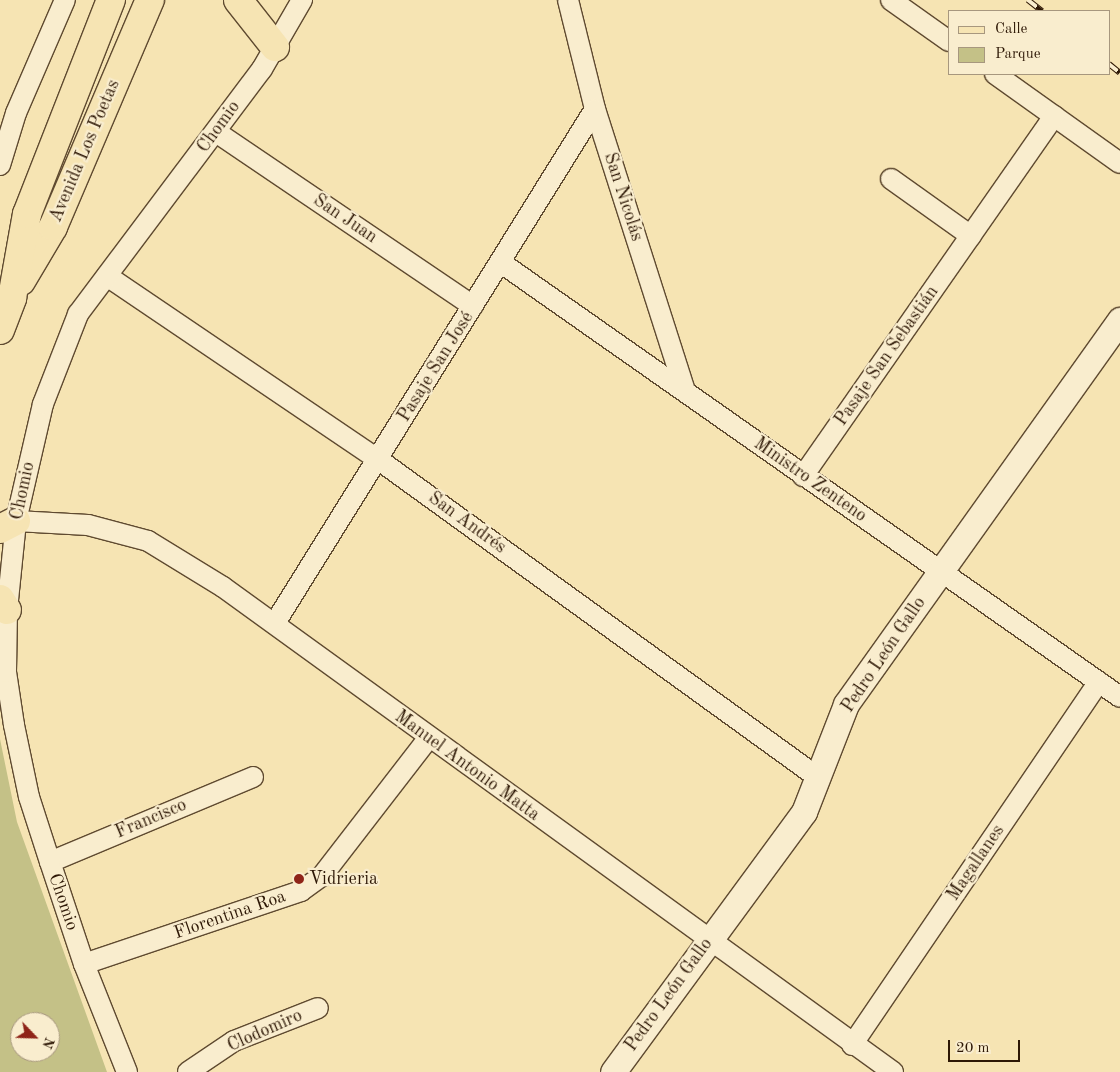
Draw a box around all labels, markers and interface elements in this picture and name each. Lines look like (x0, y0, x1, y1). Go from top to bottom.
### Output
legend (948, 10, 1110, 75)
text: Calle (995, 22, 1027, 37)
text: Parque (995, 47, 1041, 62)
street label: Avenida Los Poetas (45, 76, 125, 226)
street label: Chomio (193, 97, 245, 157)
street label: San Nicolás (599, 150, 647, 244)
street label: San Juan (309, 190, 381, 248)
street label: Pasaje San Sebastián (831, 282, 943, 430)
street label: Pasaje San José (394, 308, 478, 426)
street label: Ministro Zenteno (749, 433, 871, 527)
street label: Chomio (6, 460, 40, 522)
street label: San Andrés (424, 487, 510, 559)
street label: Pedro León Gallo (837, 593, 931, 717)
street label: Manuel Antonio Matta (390, 706, 544, 826)
street label: Francisco (112, 794, 190, 844)
street label: Magallanes (943, 821, 1009, 905)
place label: Vidrieria (309, 868, 378, 890)
street label: Chomio (43, 871, 83, 933)
marker: Vidrieria (293, 873, 305, 885)
street label: Florentina Roa (171, 886, 289, 944)
street label: Pedro León Gallo (621, 934, 717, 1056)
street label: Clodomiro (224, 1005, 306, 1057)
north arrow (10, 1012, 60, 1062)
scale bar (950, 1030, 1022, 1062)
text: N (39, 1035, 56, 1050)
text: 20 m (956, 1041, 990, 1056)

